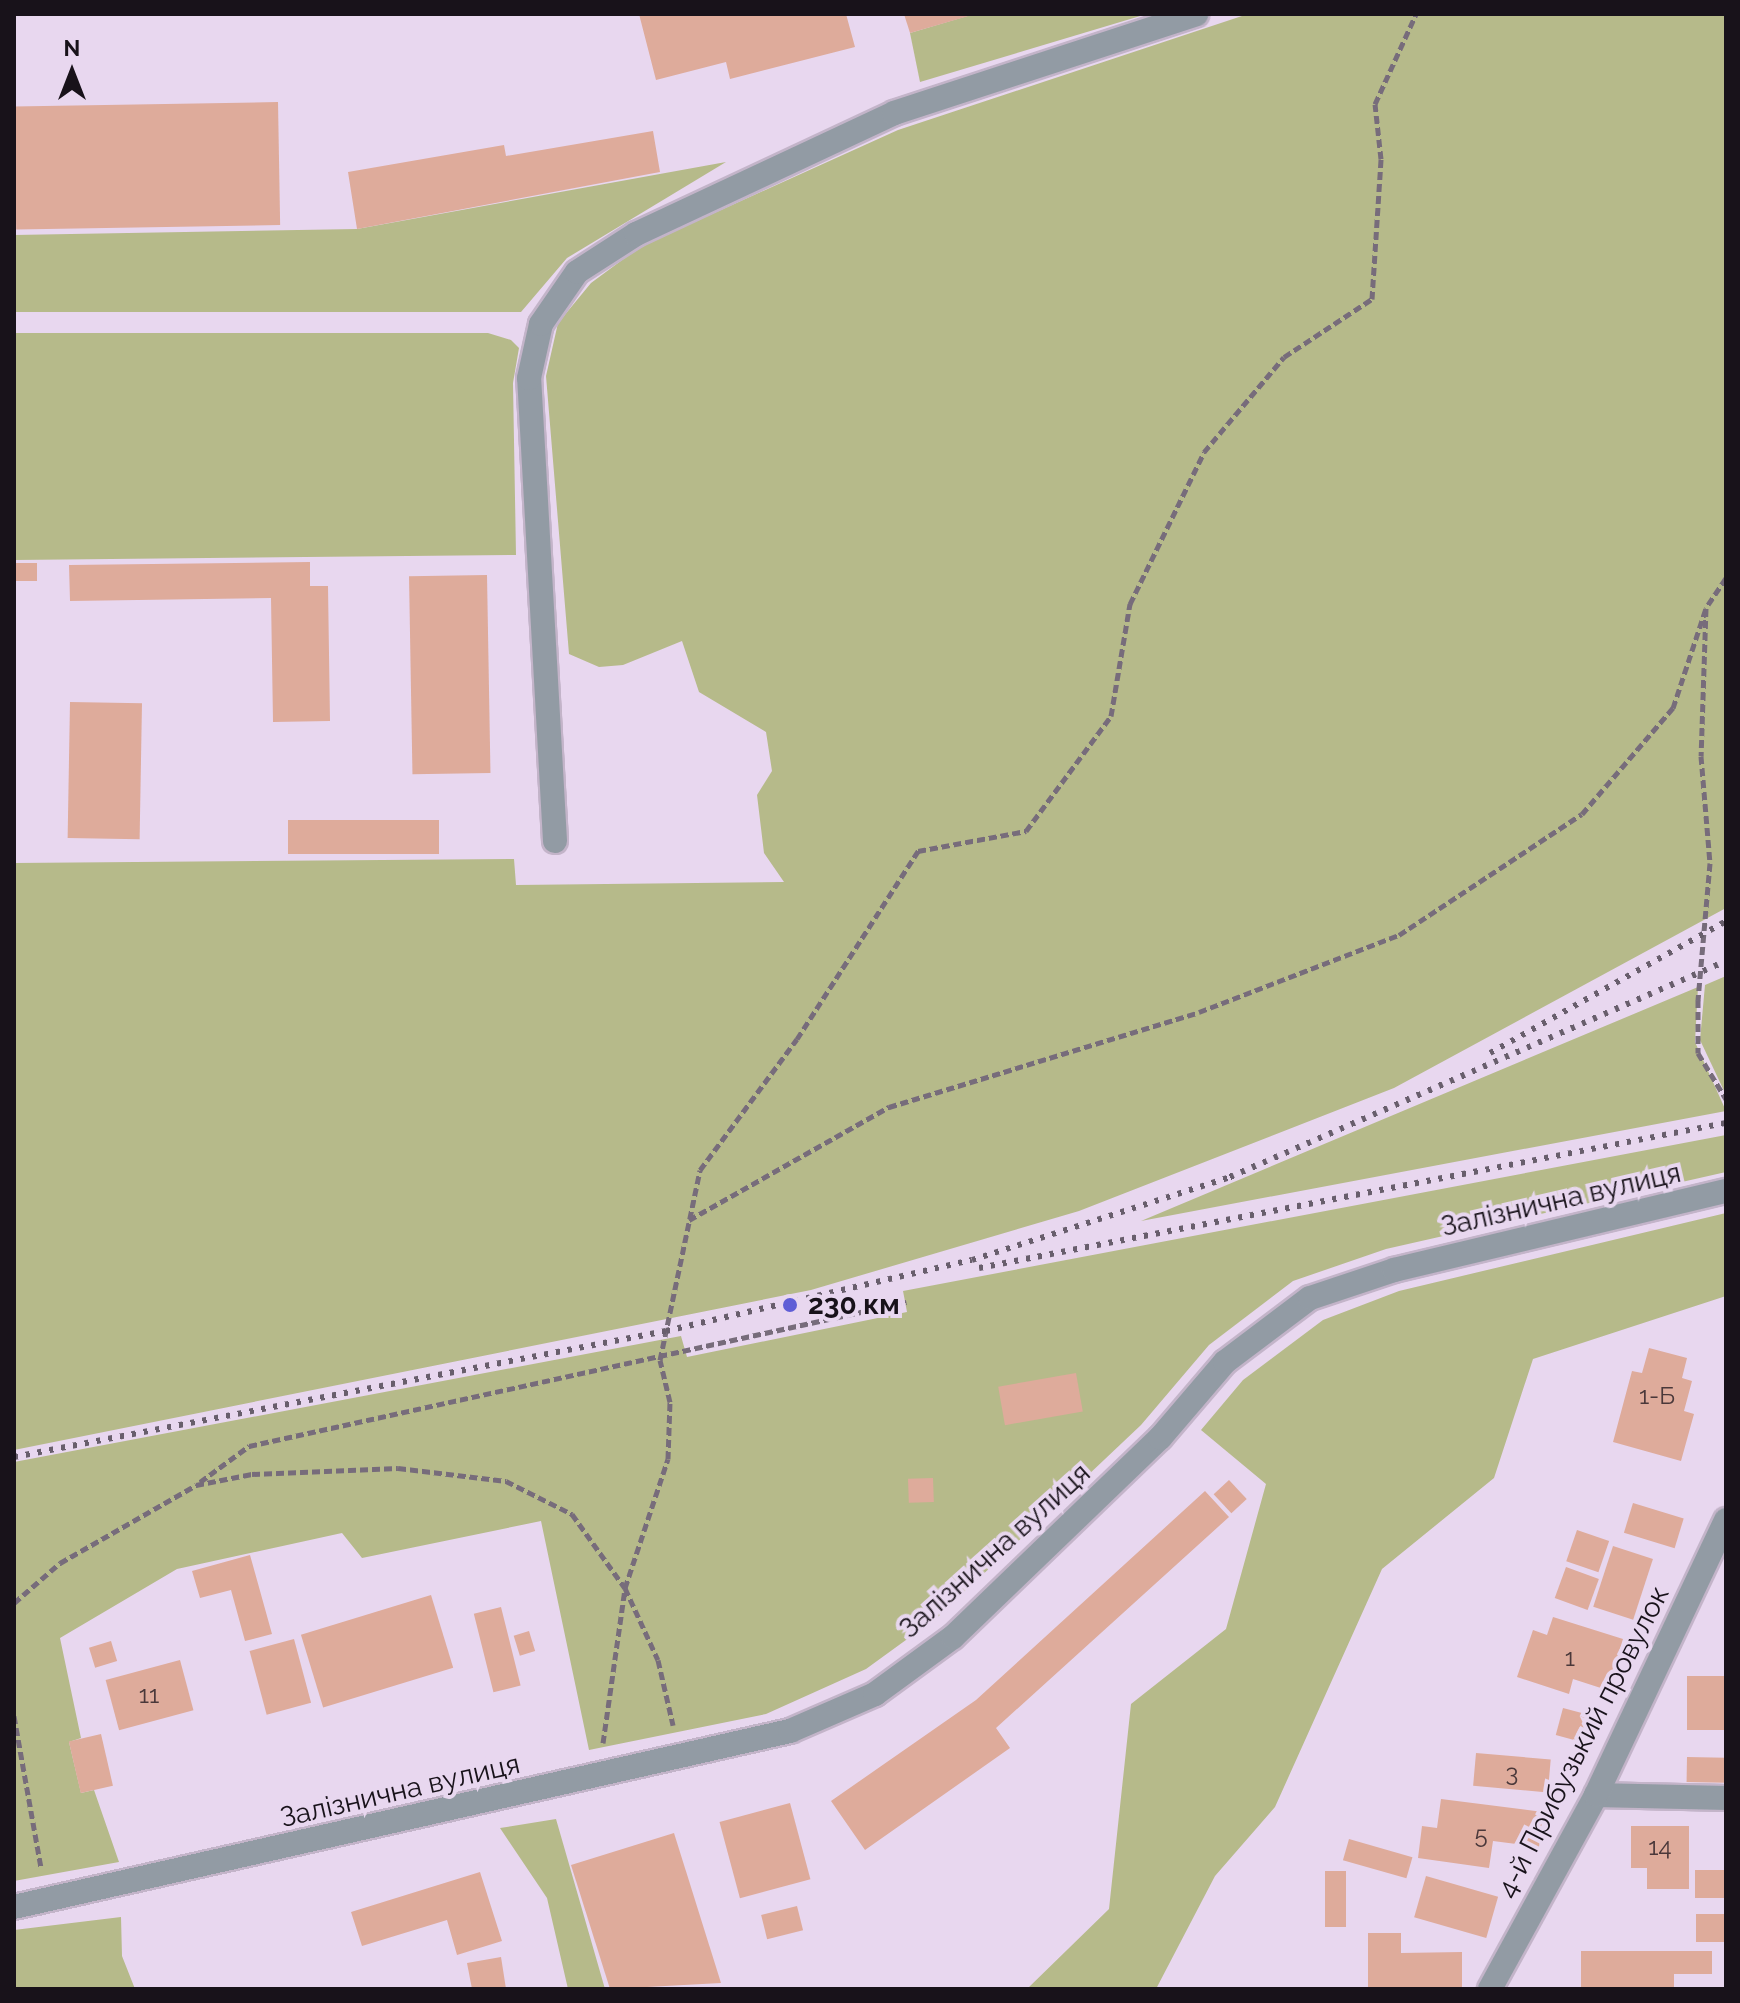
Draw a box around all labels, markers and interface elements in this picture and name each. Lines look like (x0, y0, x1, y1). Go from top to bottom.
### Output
north arrow (32, 32, 112, 112)
text: N (64, 35, 80, 61)
street label: Залізнична вулиця (1438, 1156, 1684, 1244)
place label: 230 км (808, 1288, 900, 1322)
marker: 230 км (779, 1294, 801, 1316)
house number: 1-Б (1639, 1382, 1675, 1410)
street label: Залізнична вулиця (893, 1457, 1097, 1645)
street label: 4-й Прибузький провулок (1490, 1581, 1676, 1903)
house number: 1 (1565, 1644, 1575, 1672)
house number: 11 (139, 1681, 159, 1709)
street label: Залізнична вулиця (277, 1747, 523, 1835)
house number: 3 (1506, 1759, 1518, 1787)
house number: 5 (1474, 1821, 1488, 1849)
house number: 14 (1648, 1833, 1672, 1861)

